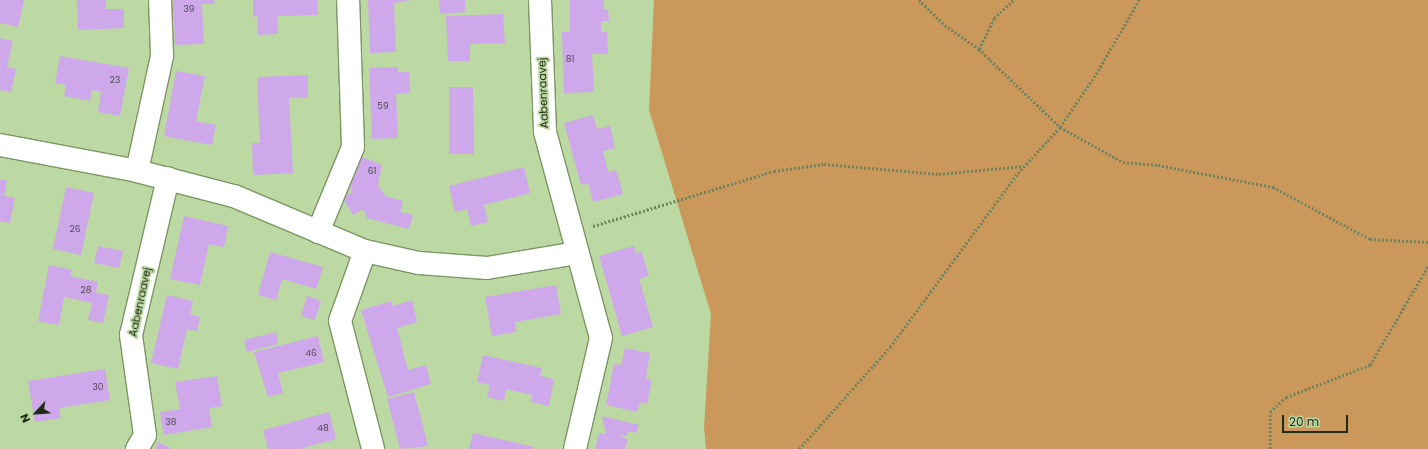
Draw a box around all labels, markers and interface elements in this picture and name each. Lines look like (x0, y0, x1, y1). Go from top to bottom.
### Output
house number: 39 (184, 4, 194, 14)
house number: 81 (566, 54, 574, 64)
street label: Aabenraavej (535, 57, 551, 129)
house number: 23 (110, 75, 120, 85)
house number: 59 (377, 101, 389, 111)
house number: 61 (368, 166, 376, 176)
house number: 26 (70, 224, 80, 234)
street label: Aabenraavej (126, 266, 154, 338)
house number: 28 (81, 285, 91, 295)
house number: 46 (305, 348, 317, 358)
house number: 30 (93, 382, 103, 392)
north arrow (16, 393, 56, 433)
scale bar (1284, 407, 1350, 433)
text: N (16, 411, 34, 425)
text: 20 m (1289, 413, 1319, 430)
house number: 38 (166, 417, 176, 427)
house number: 48 (317, 423, 329, 433)

